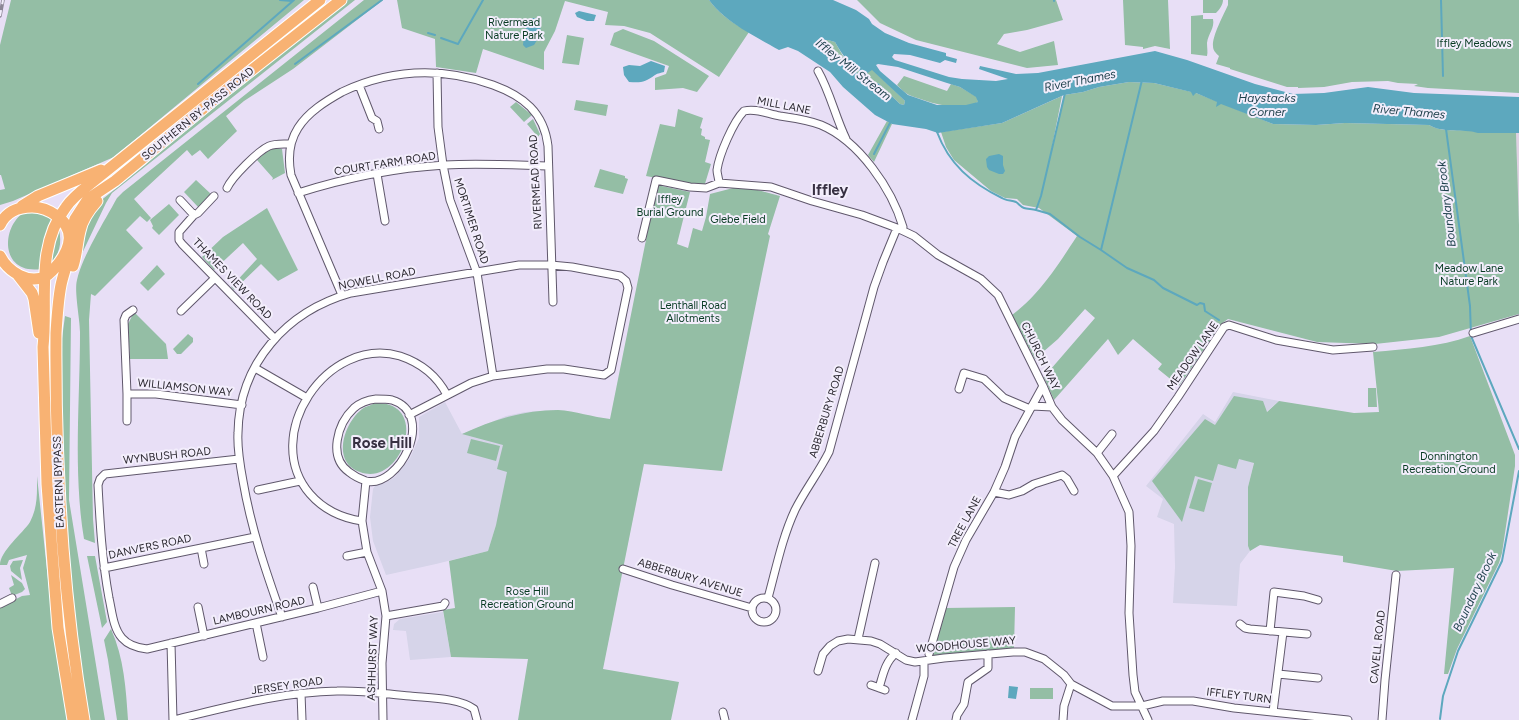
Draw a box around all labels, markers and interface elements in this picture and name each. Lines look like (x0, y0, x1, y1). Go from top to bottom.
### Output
park label: Rivermead Nature Park (485, 16, 543, 42)
water label: Iffley Mill Stream (812, 36, 894, 104)
park label: Iffley Meadows (1436, 37, 1512, 51)
street label: SOUTHERN BY-PASS ROAD (139, 65, 257, 163)
water label: River Thames (1043, 67, 1117, 95)
water label: Haystacks Corner (1238, 91, 1296, 119)
street label: MILL LANE (756, 94, 812, 118)
water label: River Thames (1372, 102, 1446, 122)
street label: RIVERMEAD ROAD (527, 134, 545, 230)
street label: COURT FARM ROAD (333, 149, 437, 179)
water label: Boundary Brook (1435, 160, 1459, 248)
street label: MORTIMER ROAD (451, 176, 491, 266)
district label: Iffley (812, 182, 848, 200)
park label: Iffley Burial Ground (636, 193, 704, 219)
park label: Glebe Field (710, 213, 766, 227)
street label: THAMES VIEW ROAD (190, 236, 274, 322)
park label: Meadow Lane Nature Park (1435, 262, 1503, 288)
street label: NOWELL ROAD (337, 265, 417, 293)
park label: Lenthall Road Allotments (660, 299, 726, 325)
street label: MEADOW LANE (1164, 319, 1222, 393)
street label: CHURCH WAY (1018, 320, 1062, 392)
street label: ABBERBURY ROAD (807, 364, 847, 460)
street label: WILLIAMSON WAY (137, 376, 233, 400)
district label: Rose Hill (352, 435, 412, 453)
street label: EASTERN BYPASS (51, 436, 67, 528)
street label: WYNBUSH ROAD (122, 445, 212, 467)
park label: Donnington Recreation Ground (1402, 450, 1496, 476)
street label: TREE LANE (946, 494, 984, 550)
street label: DANVERS ROAD (107, 532, 193, 562)
water label: Boundary Brook (1450, 550, 1500, 634)
street label: ABBERBURY AVENUE (636, 556, 744, 600)
park label: Rose Hill Recreation Ground (480, 585, 574, 611)
street label: LAMBOURN ROAD (212, 594, 306, 628)
street label: CAVELL ROAD (1368, 610, 1388, 684)
street label: ASHHURST WAY (365, 615, 381, 701)
street label: WOODHOUSE WAY (916, 634, 1016, 656)
street label: JERSEY ROAD (250, 674, 324, 698)
street label: IFFLEY TURN (1206, 685, 1272, 707)

